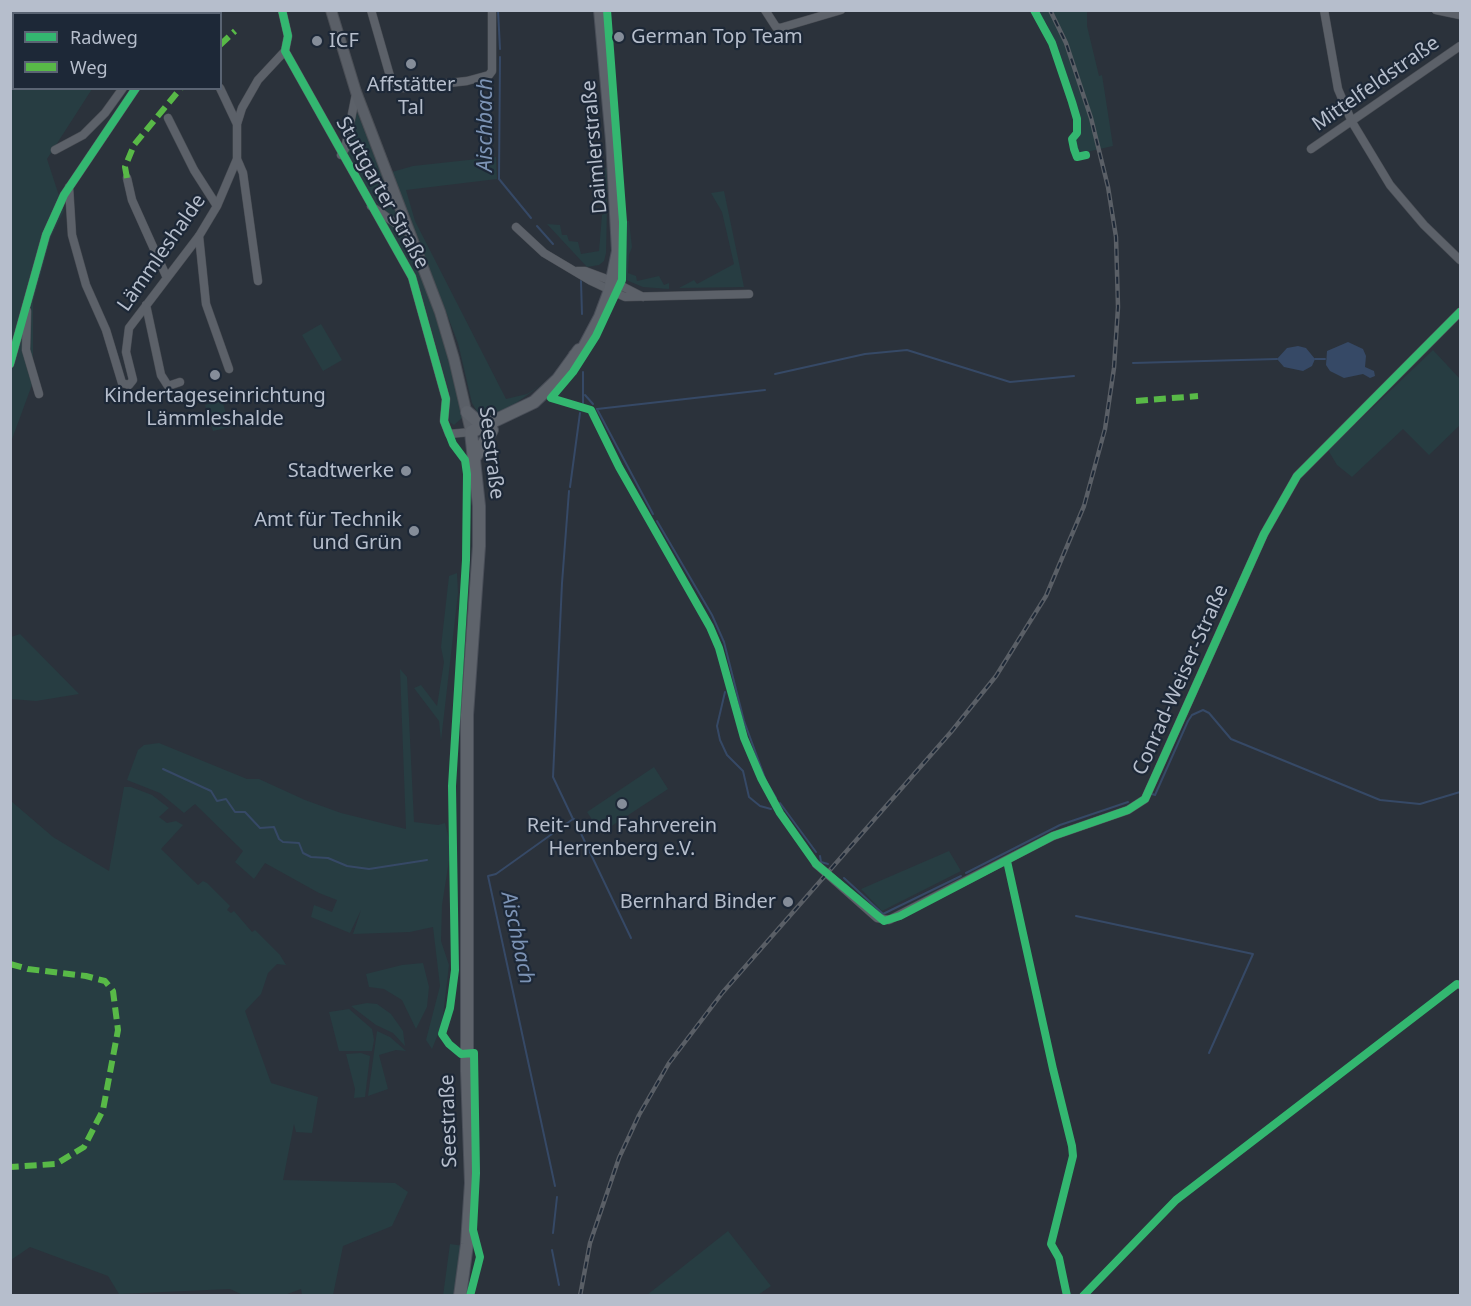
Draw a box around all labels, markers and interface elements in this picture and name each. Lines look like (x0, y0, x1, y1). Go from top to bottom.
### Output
legend (12, 12, 222, 90)
text: Radweg (70, 25, 138, 49)
place label: German Top Team (631, 25, 803, 49)
place label: ICF (329, 29, 359, 53)
marker: German Top Team (612, 30, 626, 44)
street label: Mittelfeldstraße (1308, 31, 1444, 137)
marker: ICF (310, 34, 324, 48)
text: Weg (70, 55, 108, 79)
marker: Affstätter Tal (404, 57, 418, 71)
place label: Affstätter Tal (367, 73, 455, 120)
water label: Aischbach (473, 78, 499, 172)
street label: Daimlerstraße (577, 79, 613, 215)
street label: Stuttgarter Straße (330, 113, 434, 273)
street label: Lämmleshalde (113, 190, 211, 316)
marker: Kindertageseinrichtung Lämmleshalde (208, 368, 222, 382)
place label: Kindertageseinrichtung Lämmleshalde (104, 384, 326, 431)
street label: Seestraße (473, 405, 509, 501)
place label: Stadtwerke (288, 459, 394, 483)
marker: Stadtwerke (399, 464, 413, 478)
place label: Amt für Technik und Grün (254, 508, 402, 555)
marker: Amt für Technik und Grün (407, 524, 421, 538)
street label: Conrad-Weiser-Straße (1128, 581, 1234, 779)
marker: Reit- und Fahrverein Herrenberg e.V. (615, 797, 629, 811)
place label: Reit- und Fahrverein Herrenberg e.V. (527, 814, 717, 861)
water label: Aischbach (495, 890, 539, 986)
place label: Bernhard Binder (620, 890, 776, 914)
marker: Bernhard Binder (781, 895, 795, 909)
street label: Seestraße (435, 1074, 463, 1168)

